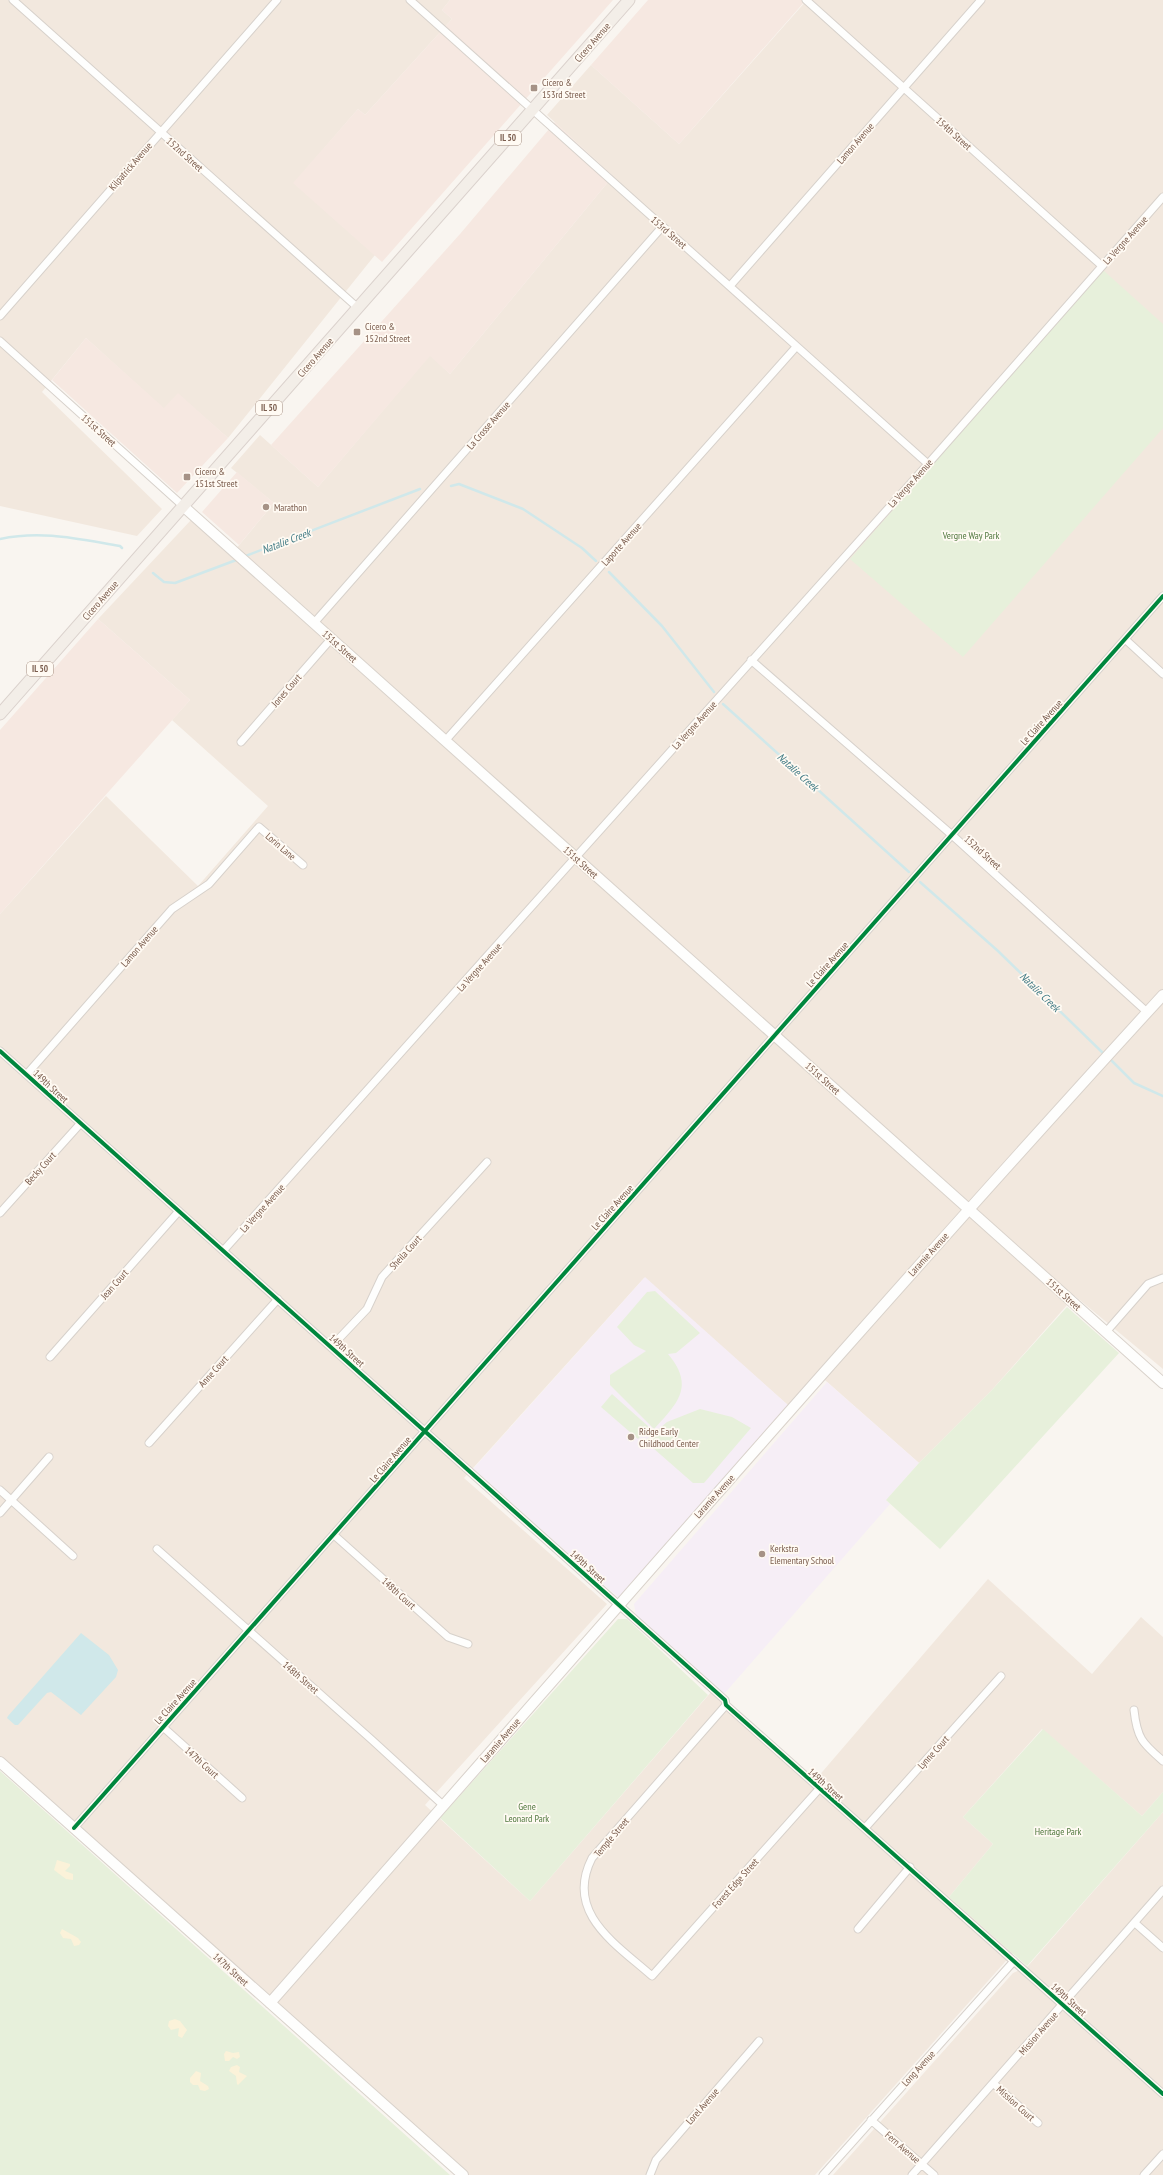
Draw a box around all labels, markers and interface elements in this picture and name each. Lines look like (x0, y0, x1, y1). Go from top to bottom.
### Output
street label: Cicero Avenue (572, 20, 613, 65)
place label: Cicero & 153rd Street (542, 76, 586, 101)
marker: Cicero & 153rd Street (529, 83, 539, 93)
street label: 154th Street (933, 114, 974, 153)
street label: Lamon Avenue (834, 120, 877, 167)
road number: IL 50 (495, 131, 521, 145)
street label: 152nd Street (164, 134, 206, 174)
street label: Kilpatrick Avenue (106, 140, 155, 193)
street label: 153rd Street (648, 213, 689, 252)
street label: La Vergne Avenue (1100, 213, 1151, 267)
place label: Cicero & 152nd Street (365, 320, 410, 345)
marker: Cicero & 152nd Street (352, 327, 362, 337)
street label: Cicero Avenue (295, 335, 336, 380)
street label: La Crosse Avenue (464, 399, 513, 452)
road number: IL 50 (256, 401, 282, 415)
street label: 151st Street (79, 411, 119, 450)
street label: La Vergne Avenue (885, 456, 936, 510)
place label: Cicero & 151st Street (195, 465, 238, 490)
marker: Cicero & 151st Street (182, 472, 192, 482)
place label: Marathon (274, 501, 307, 514)
marker: Marathon (261, 502, 271, 512)
street label: Laporte Avenue (599, 520, 644, 569)
water label: Natalie Creek (260, 525, 314, 557)
park label: Vergne Way Park (942, 529, 999, 542)
street label: Cicero Avenue (80, 578, 121, 623)
street label: 151st Street (320, 627, 360, 666)
road number: IL 50 (27, 662, 53, 676)
street label: Jones Court (268, 671, 304, 710)
street label: Le Claire Avenue (1017, 697, 1065, 748)
street label: La Vergne Avenue (669, 698, 720, 752)
water label: Natalie Creek (774, 750, 823, 795)
street label: Lorin Lane (263, 830, 299, 863)
street label: 152nd Street (962, 832, 1004, 872)
street label: 151st Street (561, 843, 601, 882)
street label: Lamon Avenue (118, 923, 161, 970)
street label: Le Claire Avenue (803, 939, 851, 990)
street label: La Vergne Avenue (454, 940, 505, 994)
water label: Natalie Creek (1017, 969, 1064, 1016)
street label: 151st Street (803, 1059, 843, 1098)
street label: 149th Street (30, 1067, 71, 1106)
street label: Becky Court (22, 1149, 59, 1188)
street label: La Vergne Avenue (237, 1181, 288, 1235)
street label: Le Claire Avenue (588, 1182, 636, 1233)
street label: Laramie Avenue (905, 1230, 952, 1279)
street label: Sheila Court (386, 1232, 424, 1272)
street label: Jean Court (97, 1266, 131, 1303)
street label: 151st Street (1044, 1275, 1084, 1314)
street label: 149th Street (326, 1331, 367, 1370)
street label: Anne Court (196, 1353, 231, 1390)
place label: Ridge Early Childhood Center (639, 1425, 699, 1450)
marker: Ridge Early Childhood Center (626, 1432, 636, 1442)
street label: Le Claire Avenue (367, 1434, 414, 1485)
street label: Laramie Avenue (691, 1472, 738, 1521)
place label: Kerkstra Elementary School (770, 1542, 835, 1567)
street label: 149th Street (567, 1547, 608, 1586)
marker: Kerkstra Elementary School (757, 1549, 767, 1559)
street label: 148th Court (379, 1575, 419, 1612)
street label: 148th Street (280, 1658, 322, 1697)
street label: Le Claire Avenue (151, 1676, 199, 1727)
street label: Laramie Avenue (478, 1715, 523, 1765)
street label: Lynne Court (915, 1733, 952, 1772)
street label: 147th Court (182, 1744, 222, 1781)
street label: 149th Street (805, 1765, 846, 1804)
park label: Gene Leonard Park (505, 1800, 549, 1825)
street label: Temple Street (591, 1815, 632, 1860)
park label: Heritage Park (1035, 1825, 1081, 1838)
street label: Forest Edge Street (709, 1855, 762, 1911)
street label: 147th Street (210, 1950, 251, 1989)
street label: 149th Street (1048, 1980, 1089, 2019)
street label: Mission Avenue (1016, 2009, 1061, 2058)
street label: Long Avenue (899, 2048, 938, 2089)
street label: Mission Court (994, 2083, 1038, 2124)
street label: Lorel Avenue (683, 2085, 722, 2127)
street label: Fern Avenue (882, 2129, 923, 2166)

